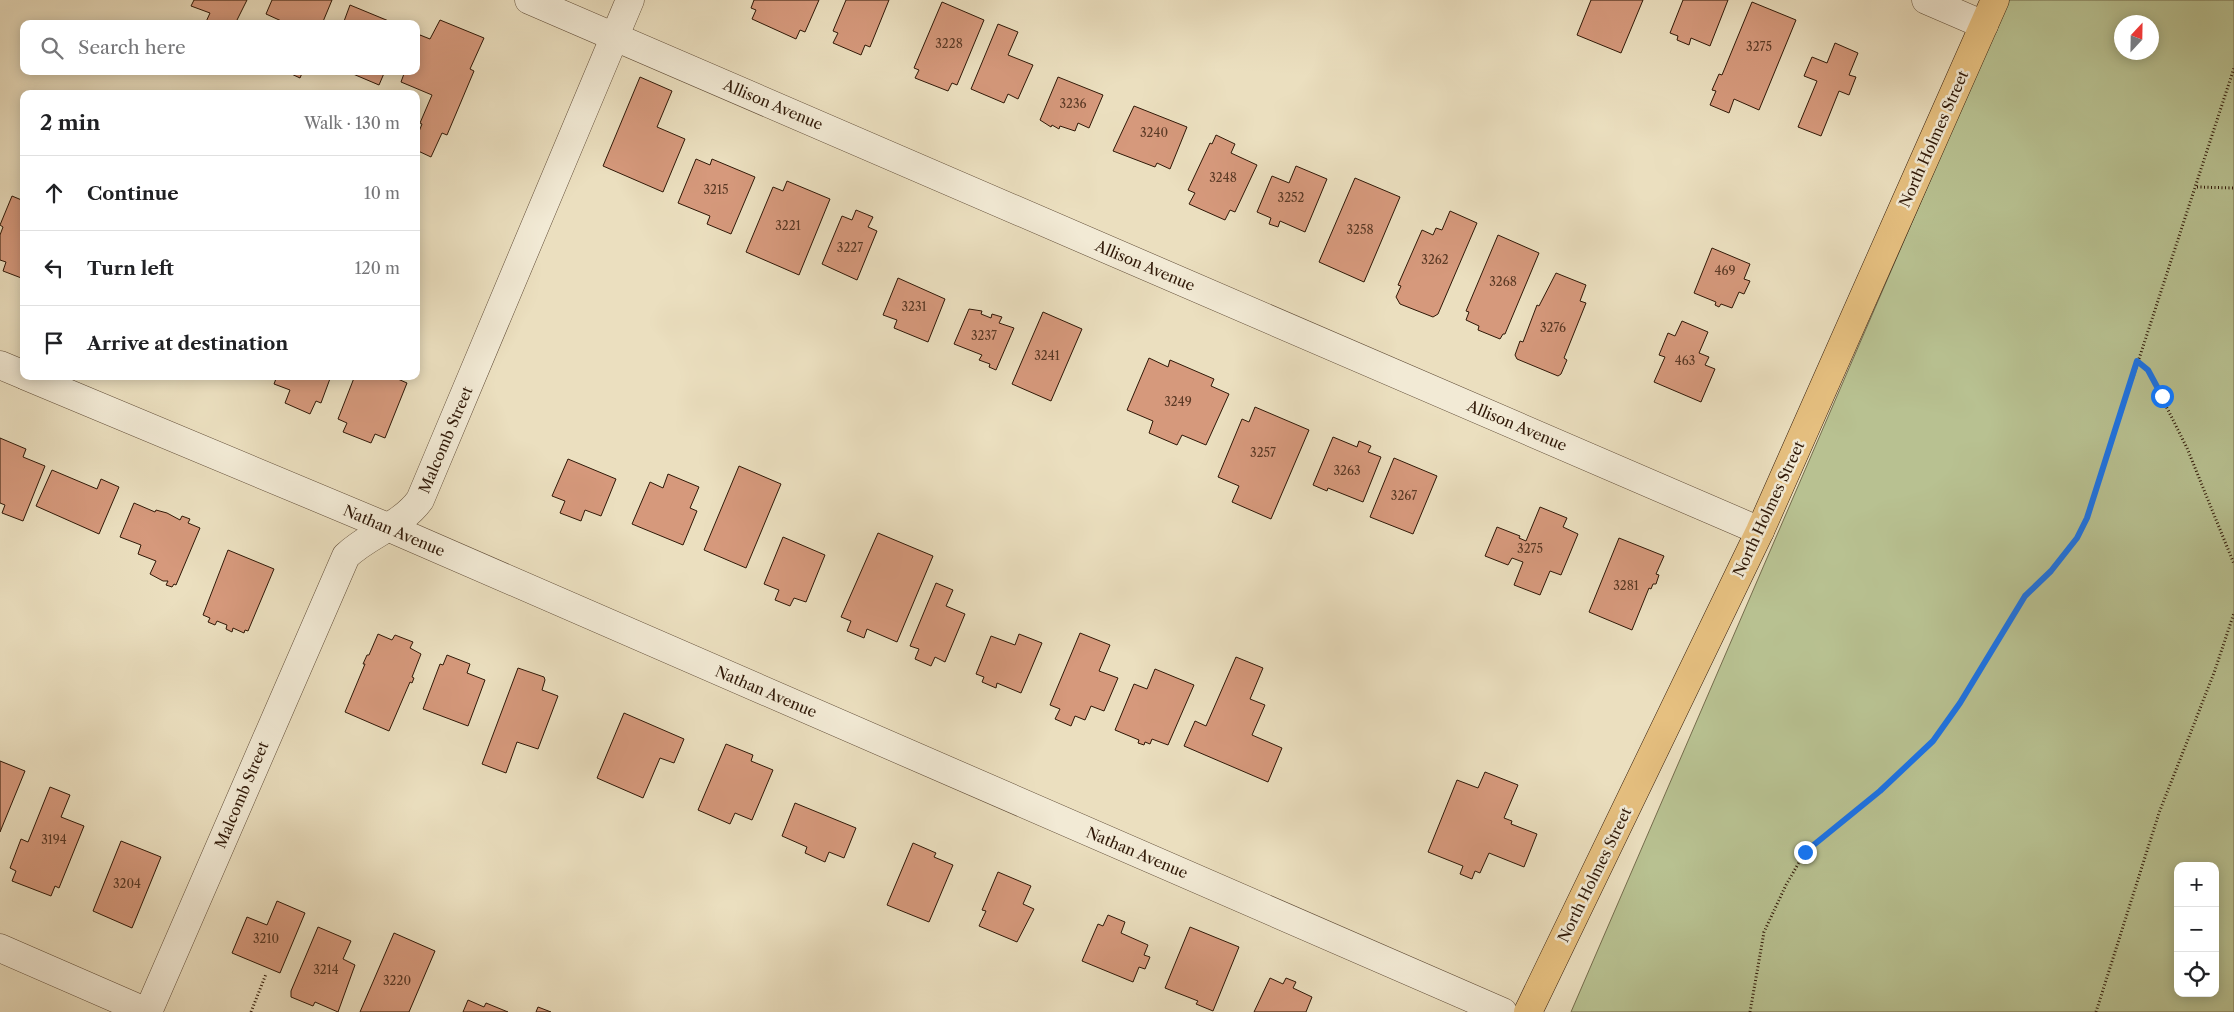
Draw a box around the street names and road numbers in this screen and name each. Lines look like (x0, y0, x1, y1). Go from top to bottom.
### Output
street label: North Holmes Street (1895, 67, 1973, 210)
street label: Allison Avenue (720, 75, 826, 134)
street label: Allison Avenue (1092, 236, 1198, 295)
street label: Malcomb Street (415, 383, 477, 496)
street label: Allison Avenue (1464, 396, 1570, 455)
street label: North Holmes Street (1729, 437, 1809, 580)
street label: Nathan Avenue (340, 501, 448, 561)
street label: Nathan Avenue (712, 662, 820, 722)
street label: Malcomb Street (211, 738, 273, 851)
street label: North Holmes Street (1554, 804, 1636, 945)
street label: Nathan Avenue (1083, 823, 1191, 883)

